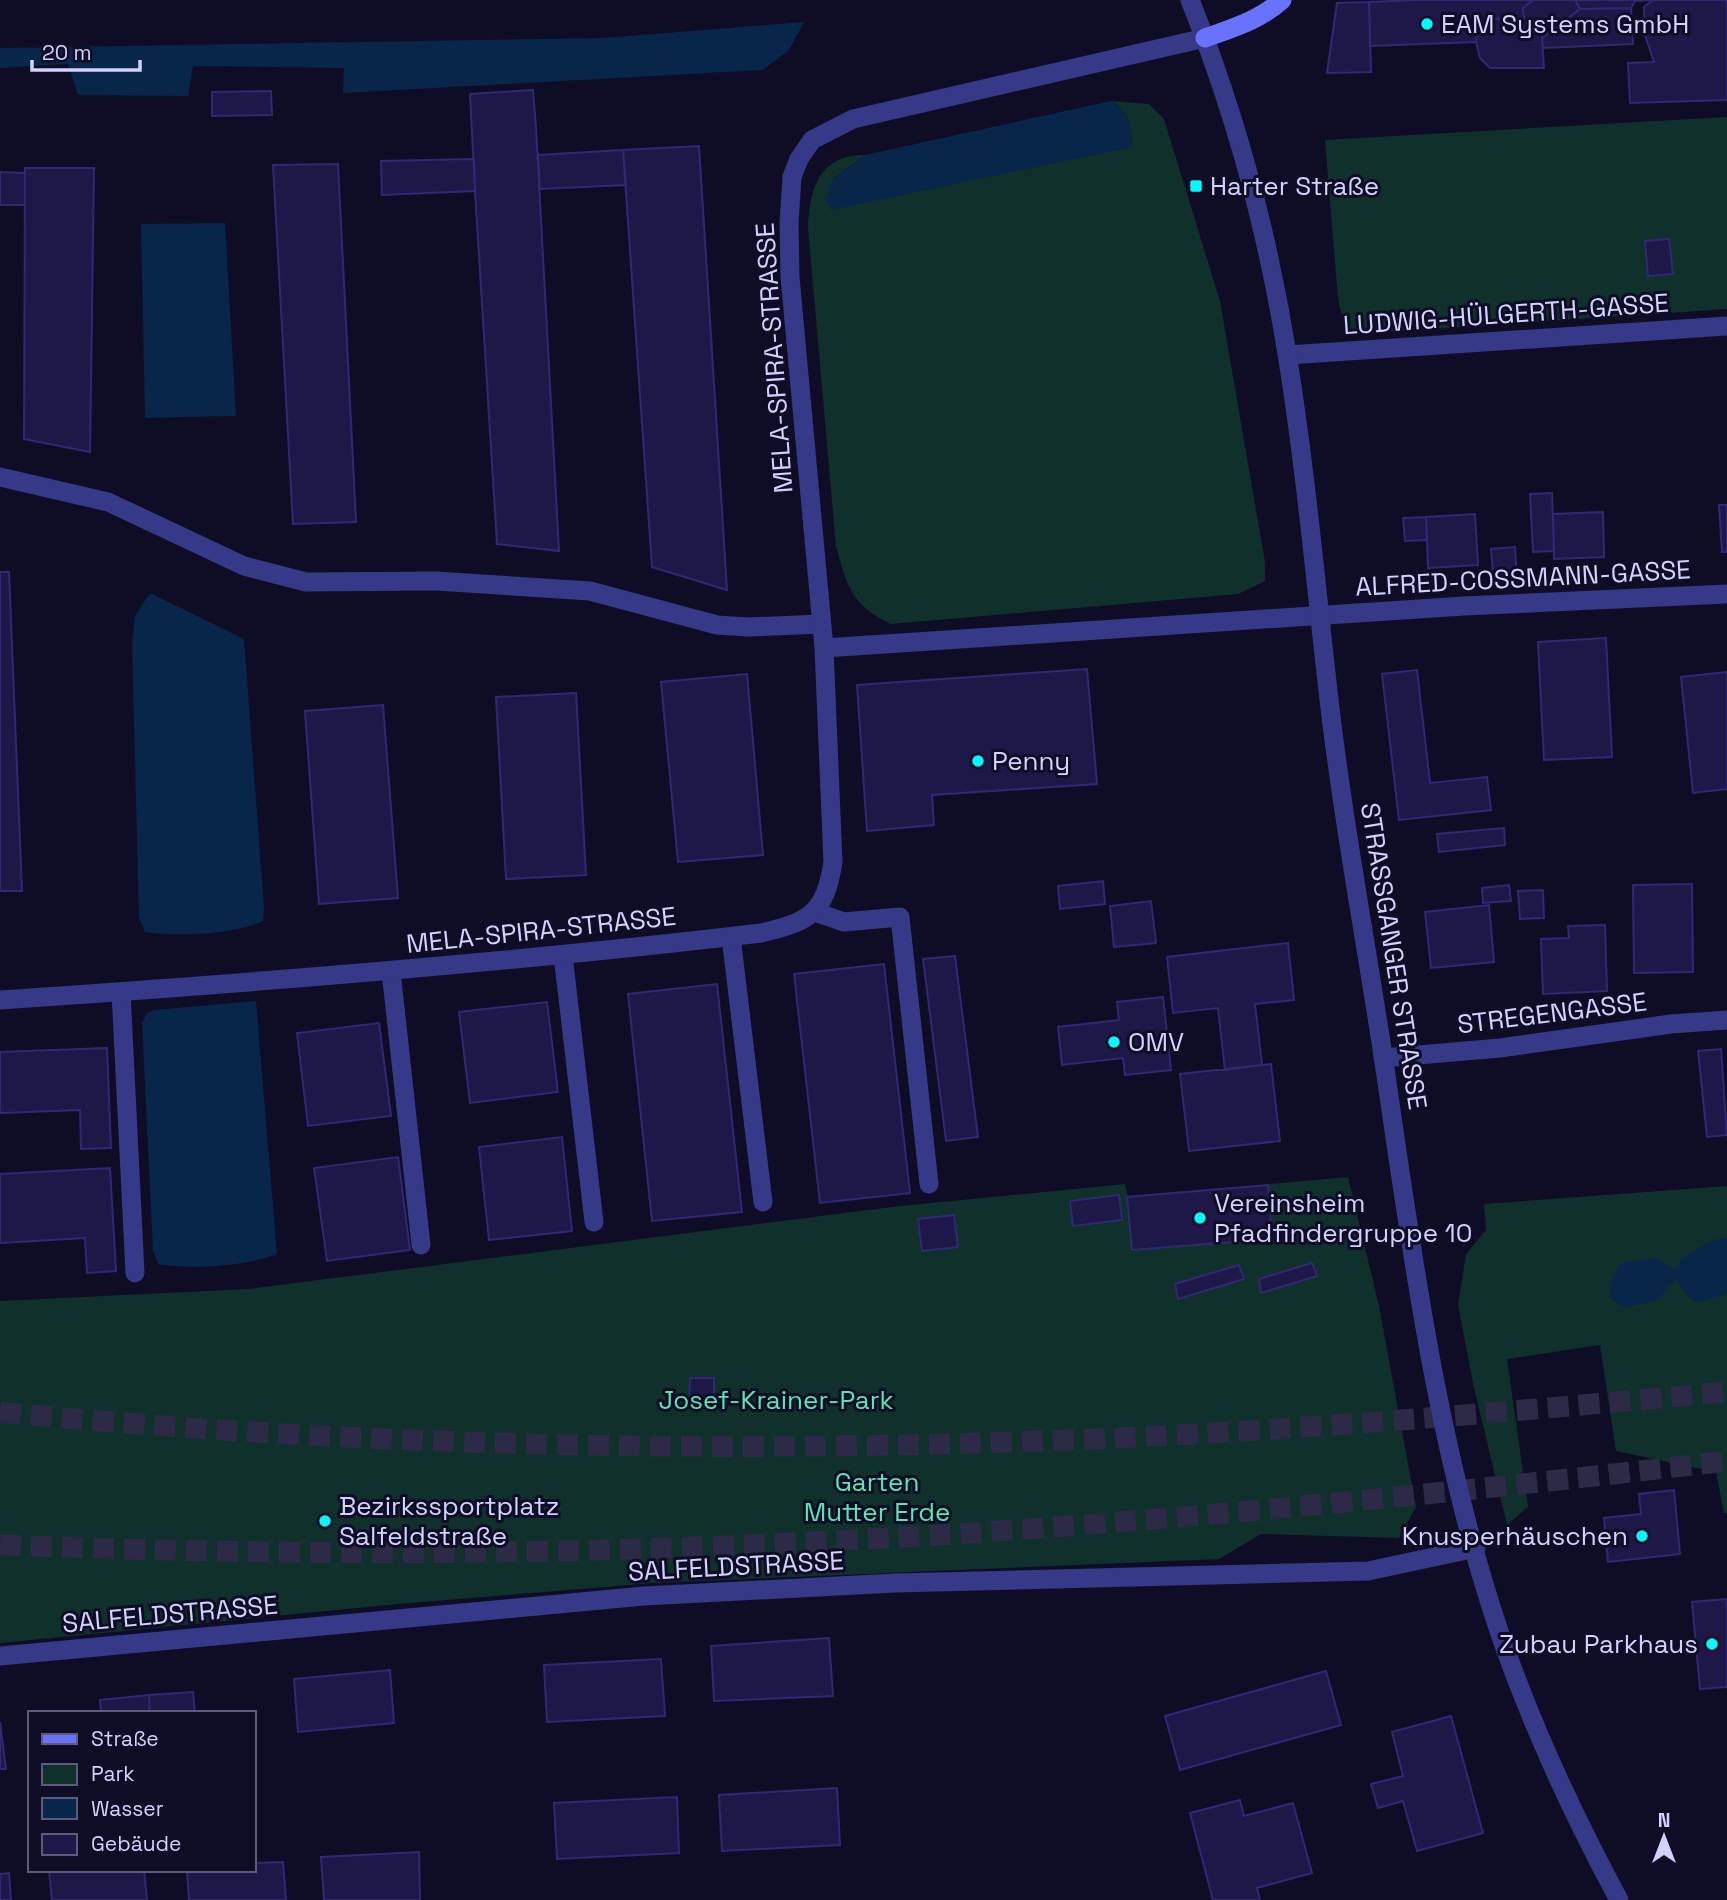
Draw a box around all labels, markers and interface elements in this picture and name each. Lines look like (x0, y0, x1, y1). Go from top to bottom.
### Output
place label: EAM Systems GmbH (1441, 7, 1689, 41)
marker: EAM Systems GmbH (1419, 16, 1435, 32)
scale bar (32, 28, 140, 72)
text: 20 m (42, 39, 92, 66)
place label: Harter Straße (1210, 169, 1379, 203)
marker: Harter Straße (1188, 178, 1204, 194)
street label: MELA-SPIRA-STRASSE (748, 222, 800, 494)
street label: LUDWIG-HÜLGERTH-GASSE (1342, 286, 1670, 342)
street label: ALFRED-COSSMANN-GASSE (1354, 552, 1692, 604)
place label: Penny (992, 744, 1070, 778)
marker: Penny (970, 753, 986, 769)
street label: STRASSGANGER STRASSE (1353, 800, 1435, 1112)
street label: MELA-SPIRA-STRASSE (404, 899, 678, 961)
street label: STREGENGASSE (1455, 985, 1649, 1041)
place label: OMV (1128, 1025, 1184, 1059)
marker: OMV (1106, 1034, 1122, 1050)
place label: Vereinsheim Pfadfindergruppe 10 (1214, 1186, 1472, 1250)
marker: Vereinsheim Pfadfindergruppe 10 (1192, 1210, 1208, 1226)
park label: Josef-Krainer-Park (658, 1383, 894, 1417)
park label: Garten Mutter Erde (804, 1465, 950, 1529)
place label: Bezirkssportplatz Salfeldstraße (339, 1489, 559, 1553)
marker: Bezirkssportplatz Salfeldstraße (317, 1513, 333, 1529)
place label: Knusperhäuschen (1402, 1519, 1628, 1553)
marker: Knusperhäuschen (1634, 1528, 1650, 1544)
street label: SALFELDSTRASSE (627, 1543, 845, 1589)
street label: SALFELDSTRASSE (61, 1588, 279, 1640)
place label: Zubau Parkhaus (1499, 1627, 1698, 1661)
marker: Zubau Parkhaus (1704, 1636, 1720, 1652)
legend (28, 1711, 256, 1872)
text: Straße (91, 1725, 159, 1752)
text: Park (91, 1760, 135, 1787)
text: Wasser (91, 1795, 164, 1822)
north arrow (1629, 1802, 1699, 1872)
text: N (1658, 1808, 1670, 1833)
text: Gebäude (91, 1830, 181, 1857)

